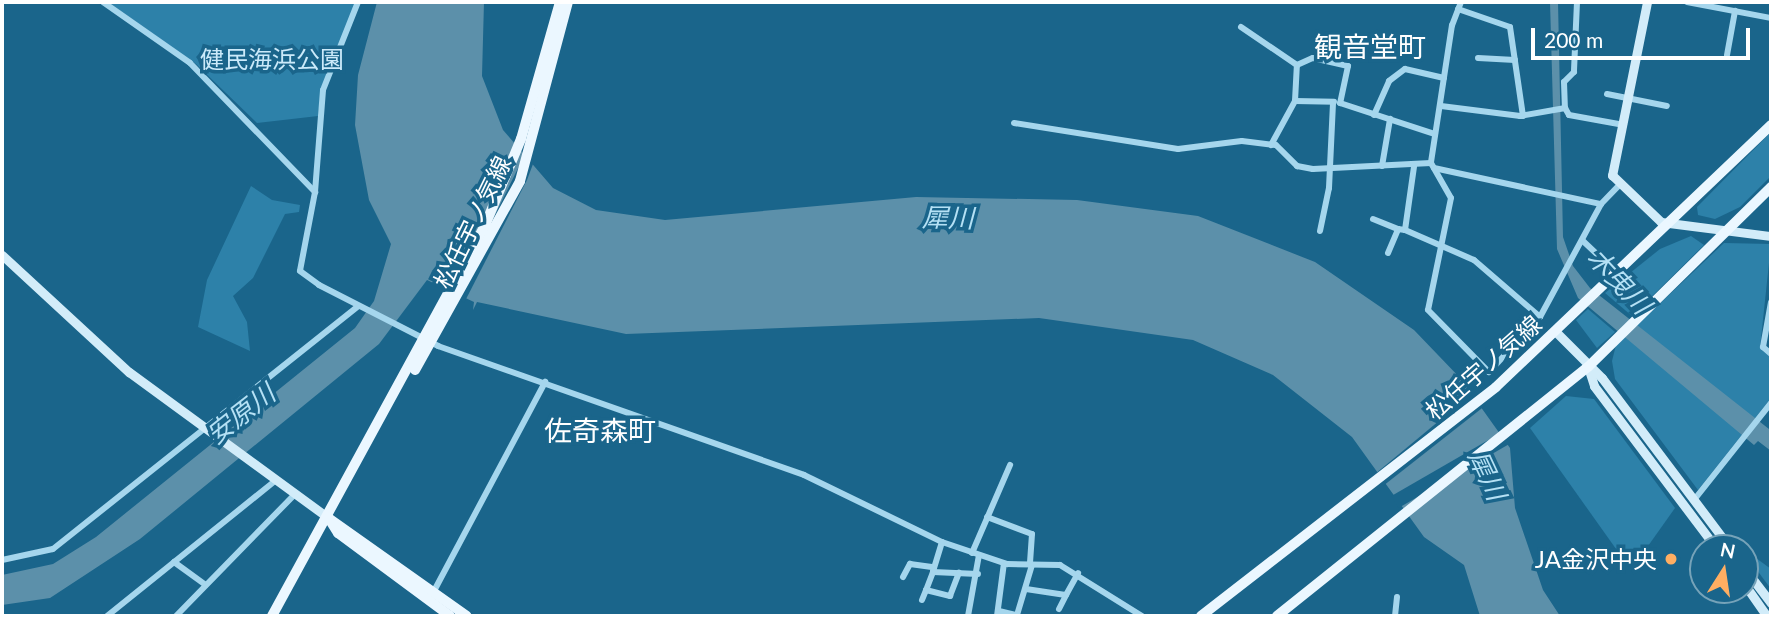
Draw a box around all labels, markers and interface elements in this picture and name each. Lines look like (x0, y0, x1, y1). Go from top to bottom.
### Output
scale bar (1535, 14, 1754, 58)
text: 200 m (1544, 27, 1603, 52)
district label: 観音堂町 (1314, 29, 1426, 63)
park label: 健民海浜公園 (200, 45, 344, 73)
street label: 松任宇ノ気線 (427, 151, 517, 293)
water label: 犀川 (922, 202, 974, 234)
water label: 木曳川 (1581, 242, 1657, 320)
street label: 松任宇ノ気線 (1419, 309, 1547, 425)
water label: 安原川 (201, 378, 281, 450)
district label: 佐奇森町 (544, 413, 656, 447)
water label: 犀川 (1462, 445, 1512, 505)
north arrow (1689, 534, 1759, 604)
text: N (1718, 537, 1738, 563)
place label: JA金沢中央 (1535, 545, 1657, 573)
marker: JA金沢中央 (1663, 551, 1679, 567)

